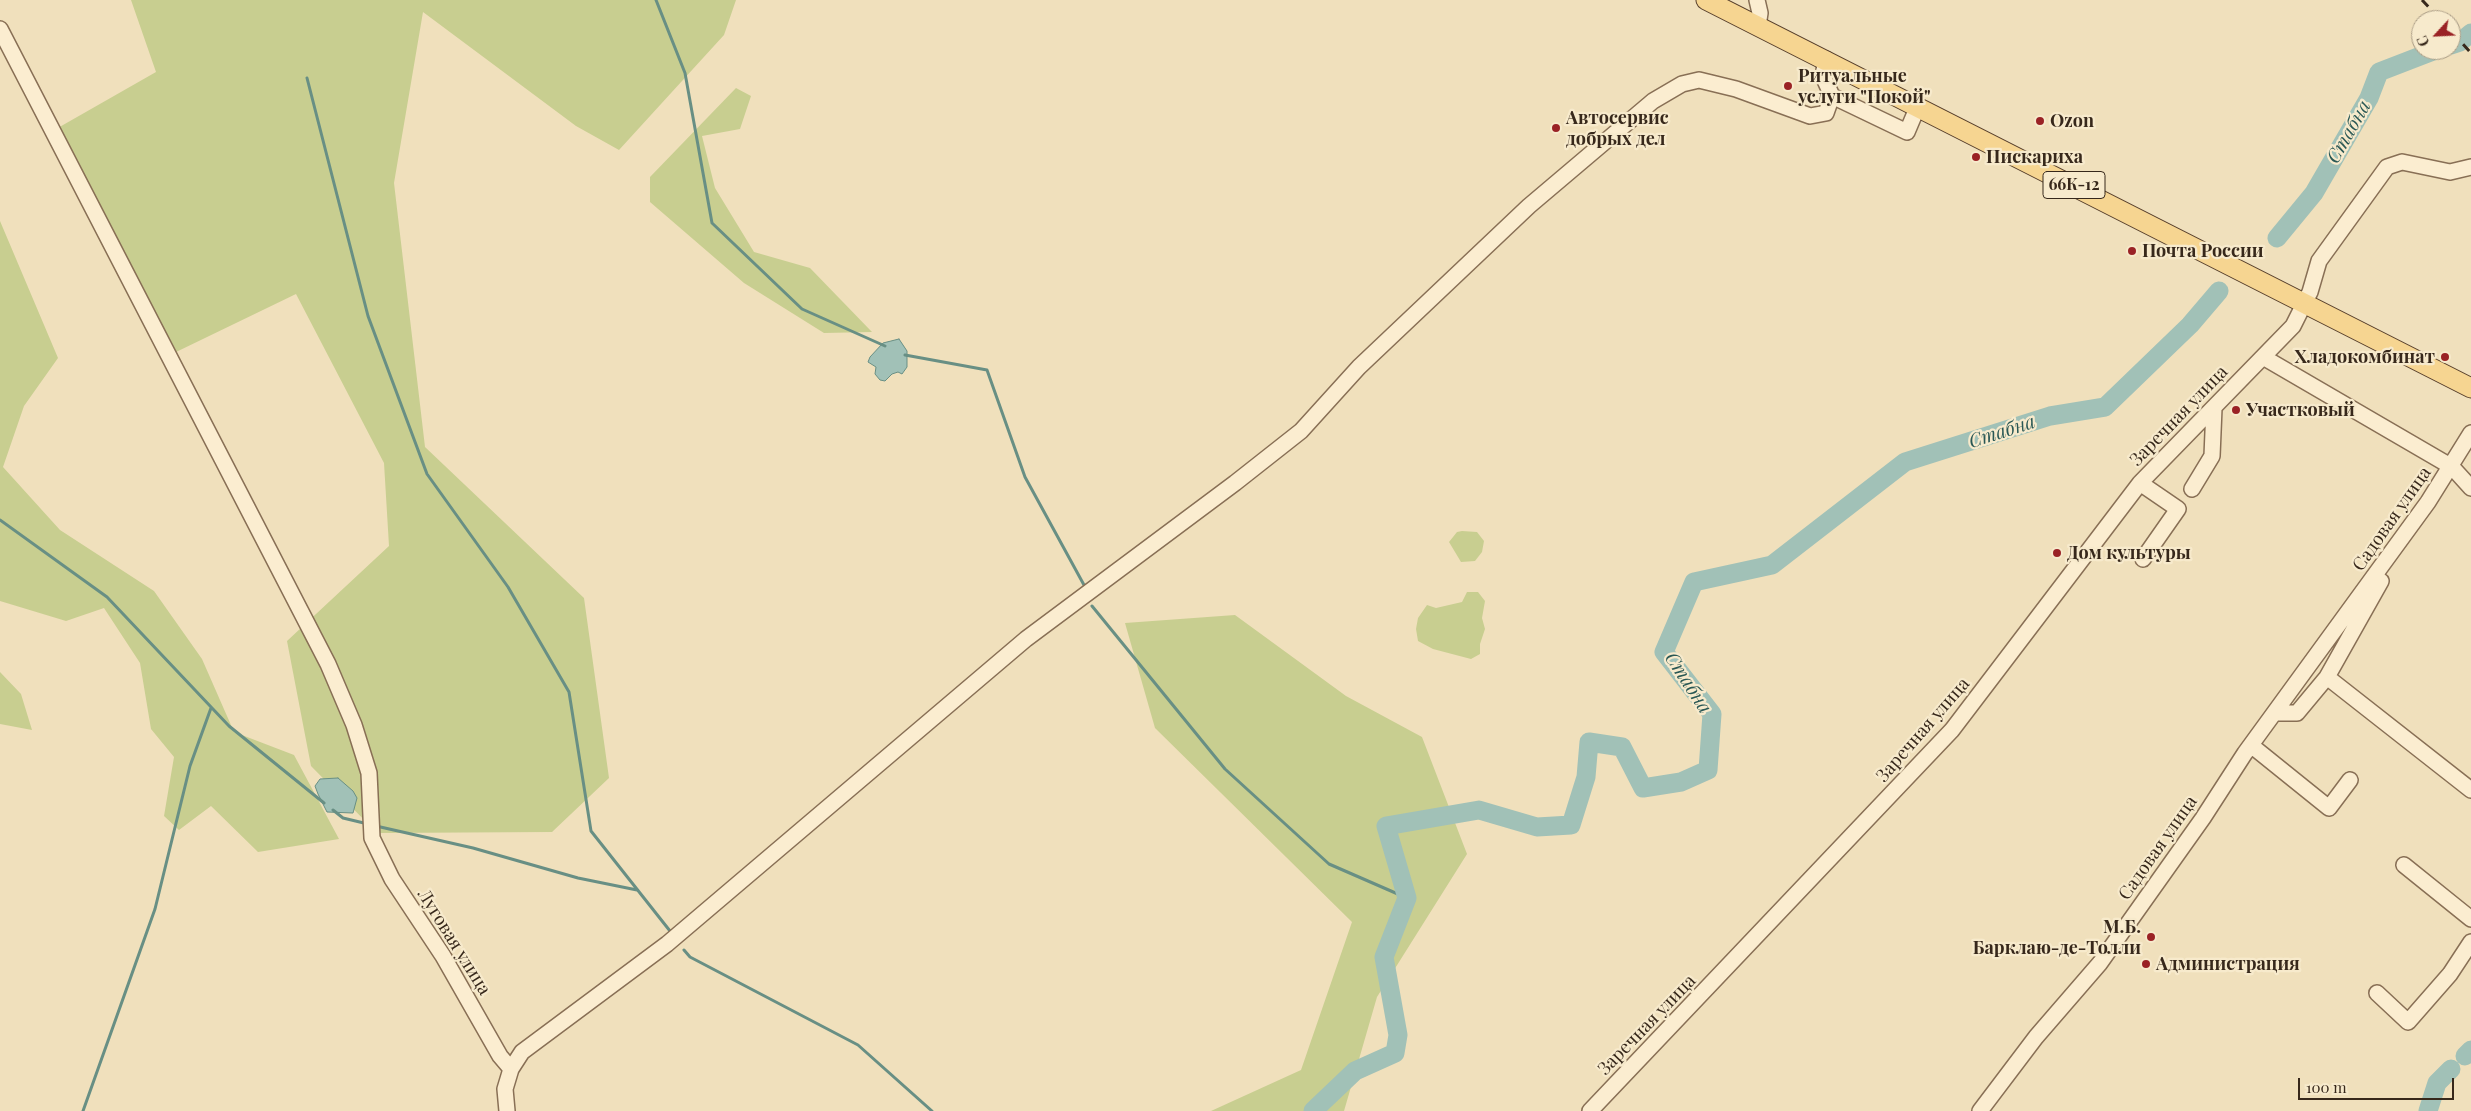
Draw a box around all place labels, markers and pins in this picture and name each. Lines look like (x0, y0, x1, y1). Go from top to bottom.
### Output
place label: Ритуальные услуги "Покой" (1798, 65, 1931, 108)
marker: Ритуальные услуги "Покой" (1782, 80, 1794, 92)
place label: Автосервис добрых дел (1566, 107, 1669, 150)
place label: Ozon (2050, 110, 2094, 132)
marker: Ozon (2034, 115, 2046, 127)
marker: Автосервис добрых дел (1550, 122, 1562, 134)
place label: Пискариха (1986, 146, 2083, 168)
marker: Пискариха (1970, 151, 1982, 163)
place label: Почта России (2142, 240, 2263, 262)
marker: Почта России (2126, 245, 2138, 257)
place label: Хладокомбинат (2295, 346, 2435, 368)
marker: Хладокомбинат (2439, 351, 2451, 363)
place label: Участковый (2246, 399, 2355, 421)
marker: Участковый (2230, 404, 2242, 416)
place label: Дом культуры (2067, 542, 2191, 564)
marker: Дом культуры (2051, 547, 2063, 559)
place label: М.Б. Барклаю-де-Толли (1973, 916, 2141, 959)
marker: М.Б. Барклаю-де-Толли (2145, 931, 2157, 943)
place label: Администрация (2156, 953, 2300, 975)
marker: Администрация (2140, 958, 2152, 970)

